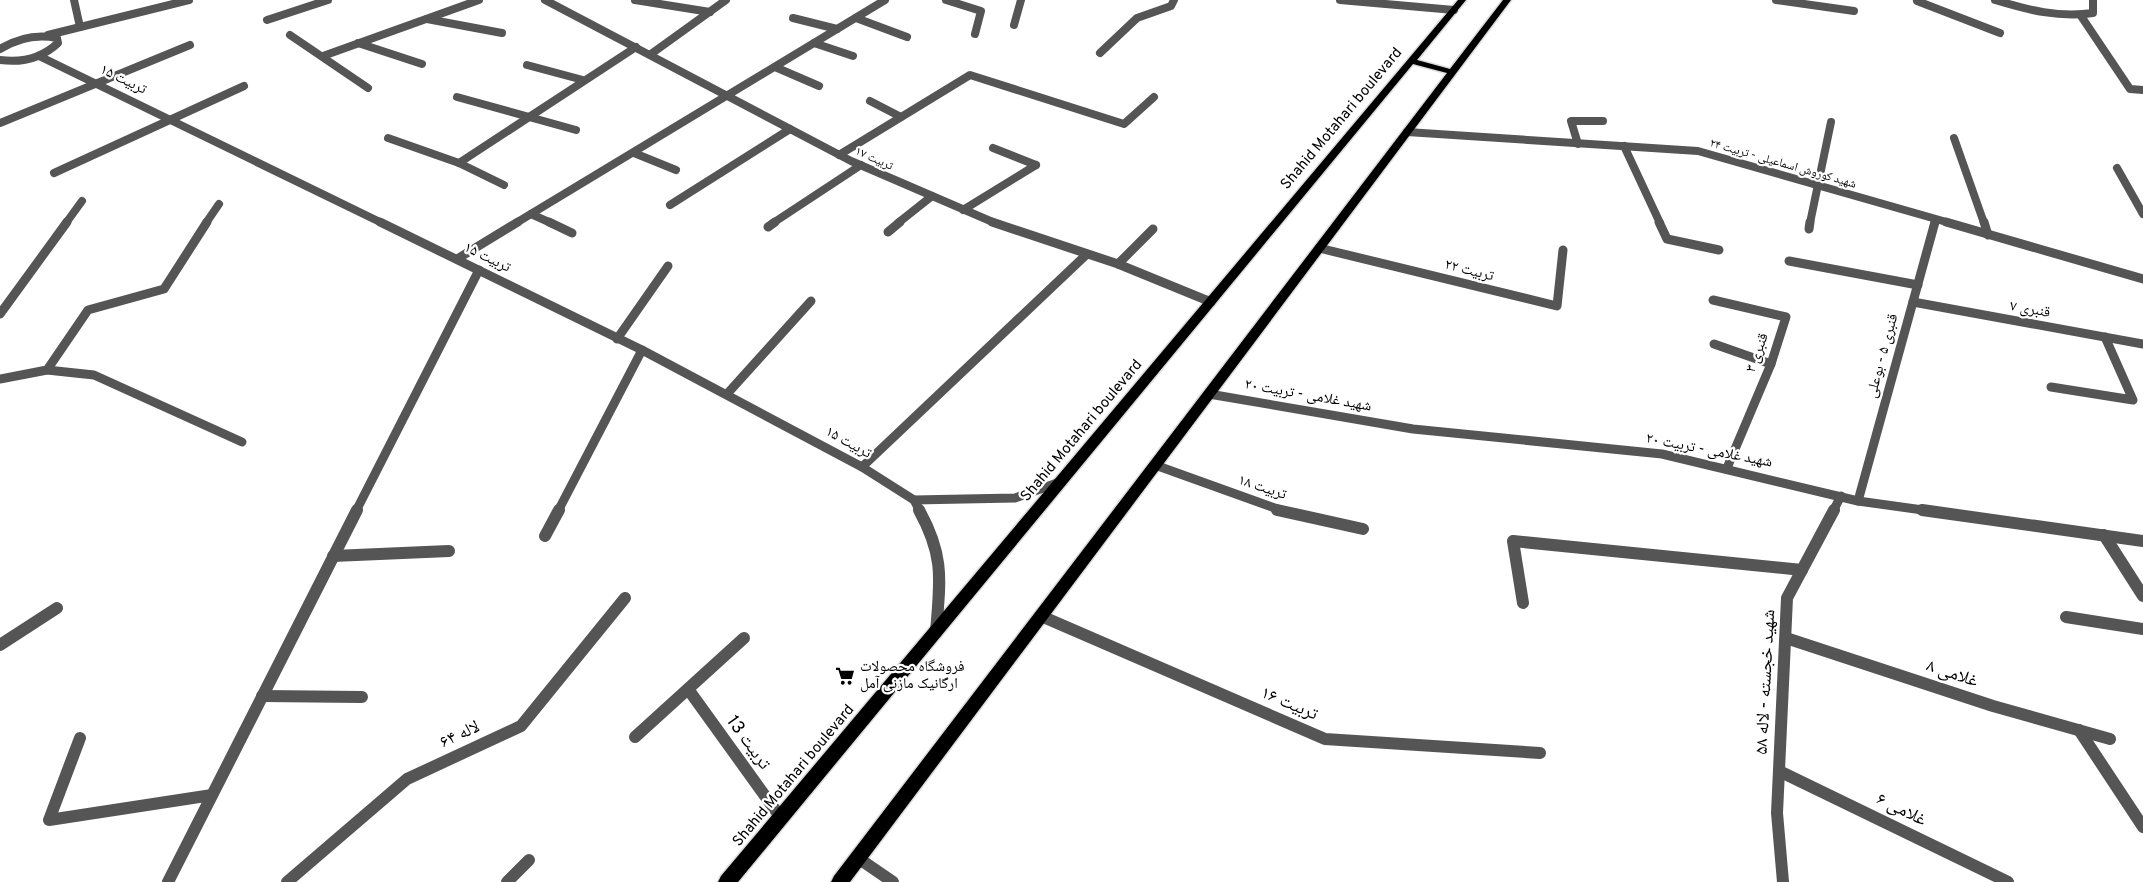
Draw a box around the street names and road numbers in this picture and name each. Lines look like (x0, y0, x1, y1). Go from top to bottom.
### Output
street label: Shahid Motahari boulevard (1277, 44, 1407, 194)
street label: تربیت ۱۵ (96, 61, 150, 100)
street label: شهید کوروش اسماعیلی - تربیت ۲۴ (1708, 135, 1858, 193)
street label: تربیت ۱۷ (852, 144, 896, 175)
street label: تربیت ۱۵ (460, 239, 514, 278)
street label: تربیت ۲۲ (1442, 256, 1496, 286)
street label: قنبری ۷ (2008, 297, 2052, 323)
street label: قنبری ۵ - بوعلی (1863, 312, 1903, 400)
street label: قنبری ۳ (1742, 331, 1774, 375)
street label: Shahid Motahari boulevard (1017, 356, 1147, 506)
street label: شهید غلامی - تربیت ۲۰ (1243, 375, 1373, 417)
street label: تربیت ۱۵ (822, 423, 875, 464)
street label: شهید غلامی - تربیت ۲۰ (1644, 429, 1774, 473)
street label: تربیت ۱۸ (1235, 471, 1289, 505)
street label: شهید خجسته - لاله ۵۸ (1751, 609, 1781, 755)
street label: غلامی ۸ (1923, 655, 1981, 693)
street label: تربیت ۱۶ (1257, 682, 1321, 726)
street label: Shahid Motahari boulevard (729, 701, 859, 851)
street label: تربیت 13 (721, 711, 775, 775)
street label: لاله ۶۴ (436, 716, 484, 754)
street label: غلامی ۶ (1872, 788, 1930, 832)

